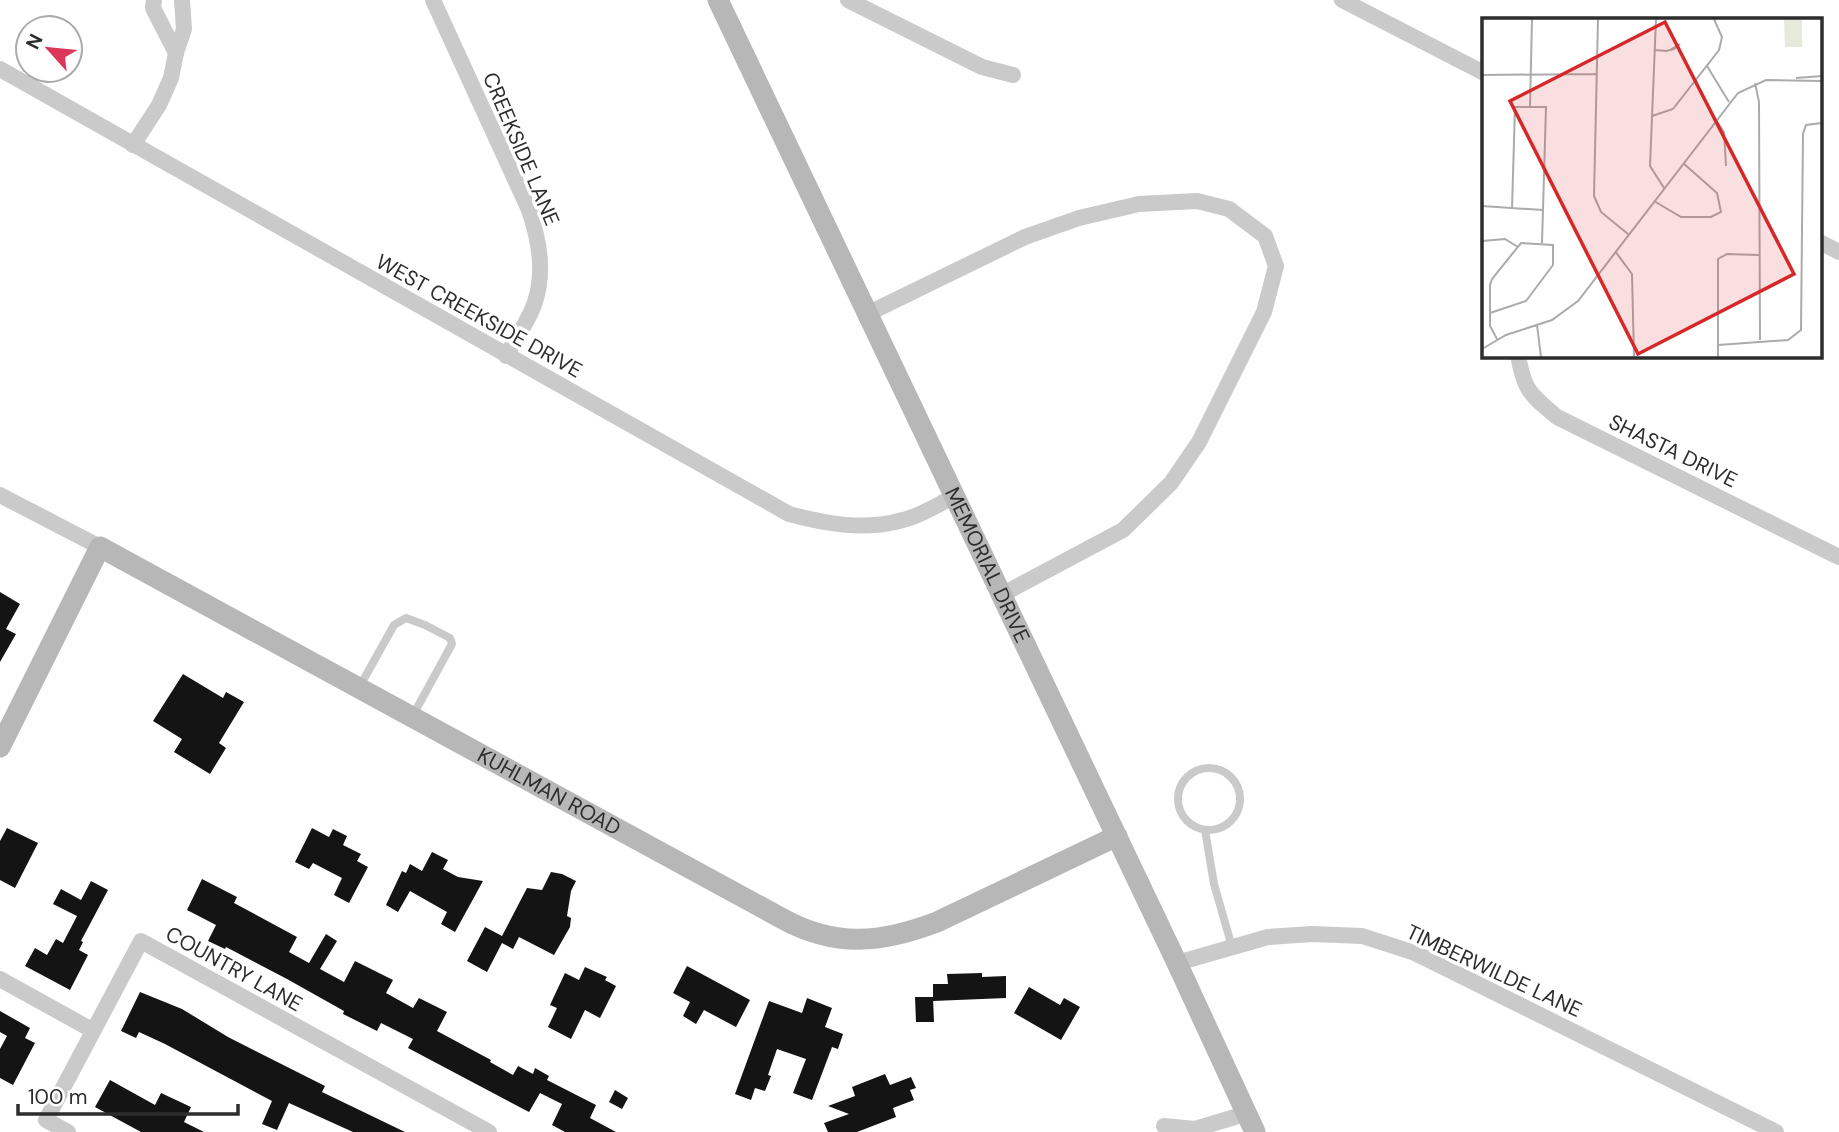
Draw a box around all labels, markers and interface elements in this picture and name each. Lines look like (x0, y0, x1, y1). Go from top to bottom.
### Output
north arrow (14, 14, 84, 84)
inset map (1482, 18, 1822, 357)
text: N (20, 30, 49, 53)
street label: CREEKSIDE LANE (476, 68, 566, 230)
street label: WEST CREEKSIDE DRIVE (371, 248, 587, 384)
street label: SHASTA DRIVE (1604, 408, 1742, 494)
street label: MEMORIAL DRIVE (938, 483, 1036, 648)
street label: KUHLMAN ROAD (472, 741, 626, 842)
street label: TIMBERWILDE LANE (1402, 918, 1586, 1024)
street label: COUNTRY LANE (161, 920, 307, 1018)
scale bar (18, 1072, 238, 1116)
text: 100 m (28, 1083, 88, 1111)

